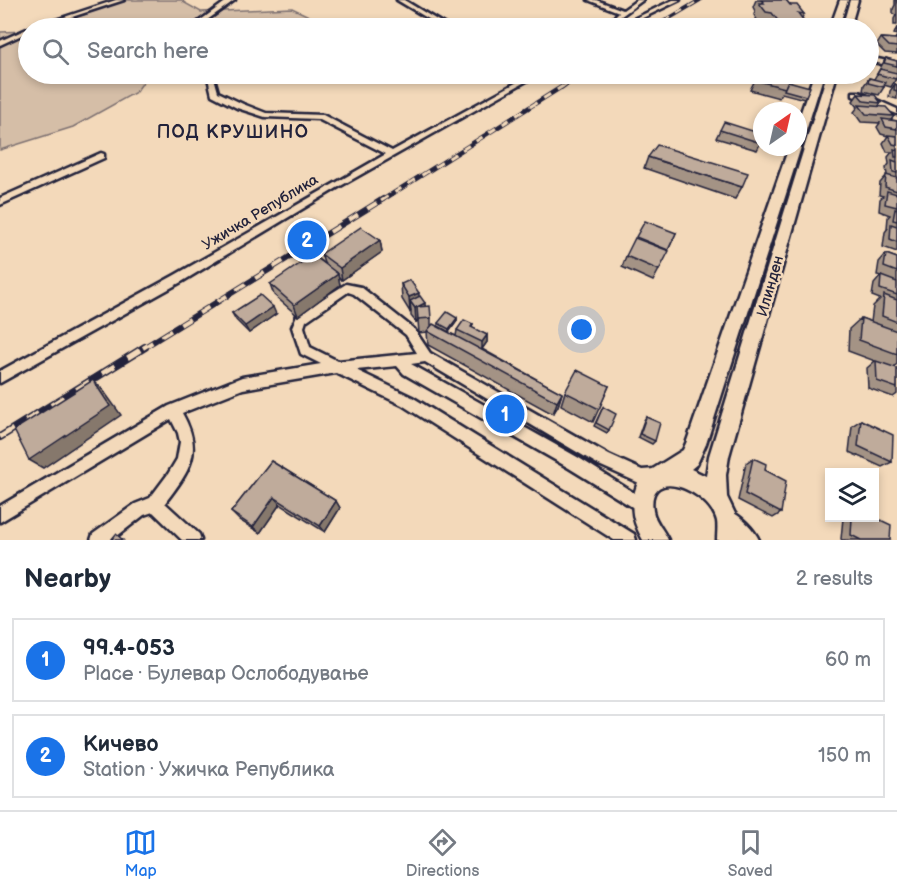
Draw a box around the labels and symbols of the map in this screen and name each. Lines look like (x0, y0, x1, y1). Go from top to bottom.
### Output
north arrow (753, 102, 807, 156)
district label: ПОД КРУШИНО (157, 122, 309, 143)
street label: Ужичка Република (199, 170, 322, 255)
pin: 2 (288, 218, 326, 262)
street label: Илинден (753, 254, 788, 319)
your location (567, 315, 596, 344)
pin: 1 (486, 392, 524, 436)

